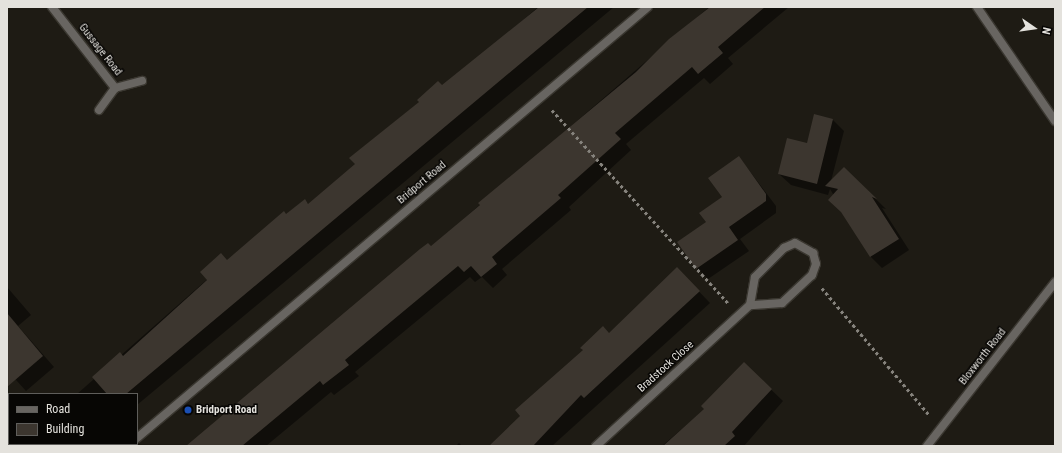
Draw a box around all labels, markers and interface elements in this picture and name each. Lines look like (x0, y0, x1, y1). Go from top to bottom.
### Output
north arrow (1014, 8, 1054, 48)
street label: Gussage Road (76, 21, 124, 79)
text: N (1039, 26, 1053, 36)
street label: Bridport Road (395, 159, 449, 207)
street label: Bloxworth Road (957, 326, 1009, 388)
street label: Bradstock Close (635, 338, 697, 396)
legend (8, 393, 138, 445)
text: Road (46, 402, 70, 416)
place label: Bridport Road (196, 403, 257, 417)
marker: Bridport Road (183, 405, 193, 415)
text: Building (46, 422, 84, 436)

